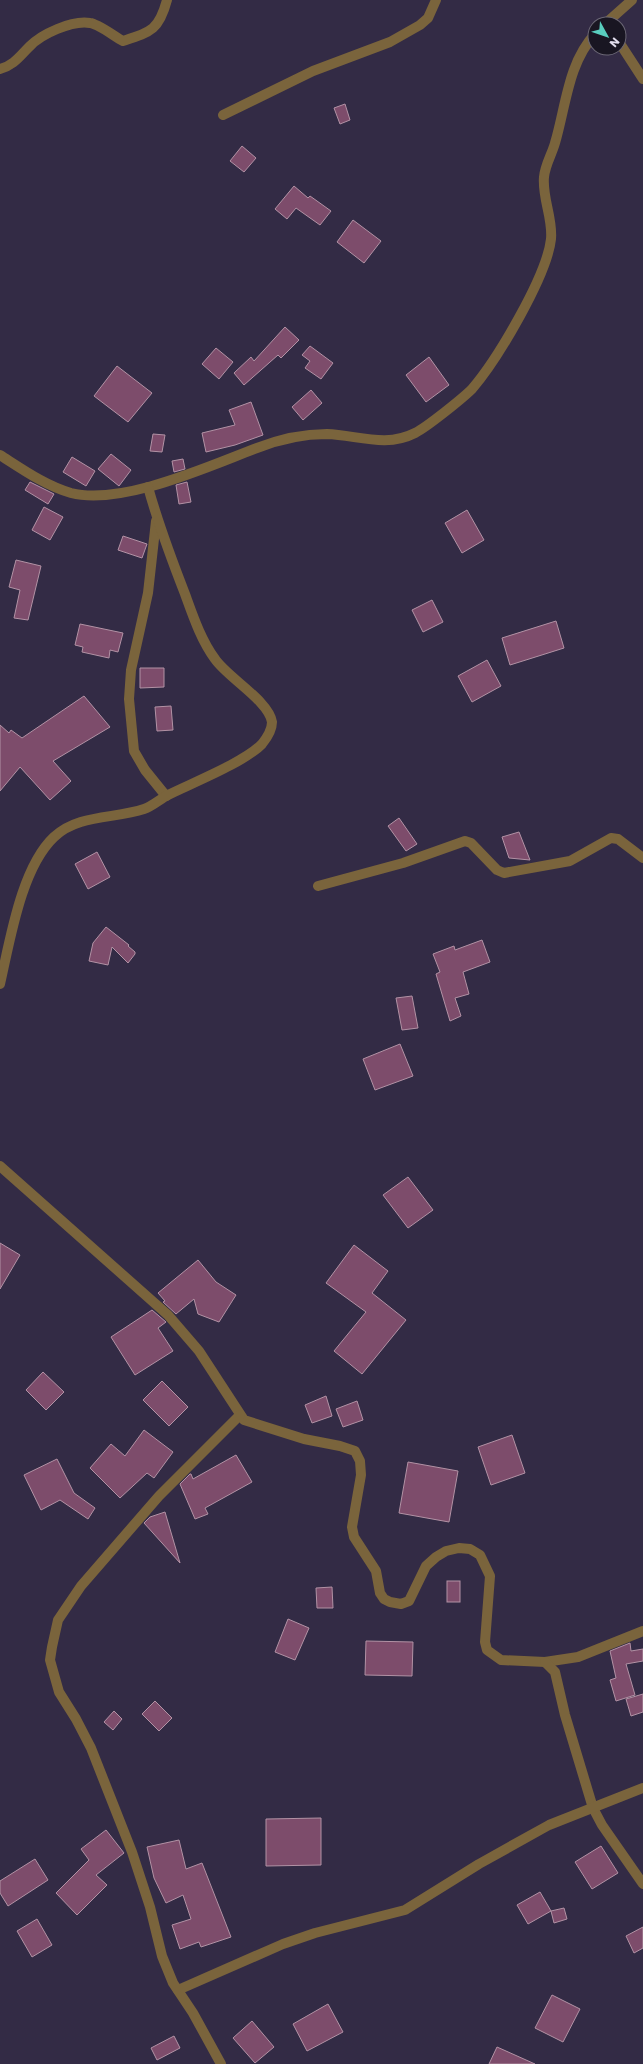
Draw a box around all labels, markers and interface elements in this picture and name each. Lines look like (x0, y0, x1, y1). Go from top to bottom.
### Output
north arrow (587, 16, 627, 56)
text: N (606, 34, 623, 51)

